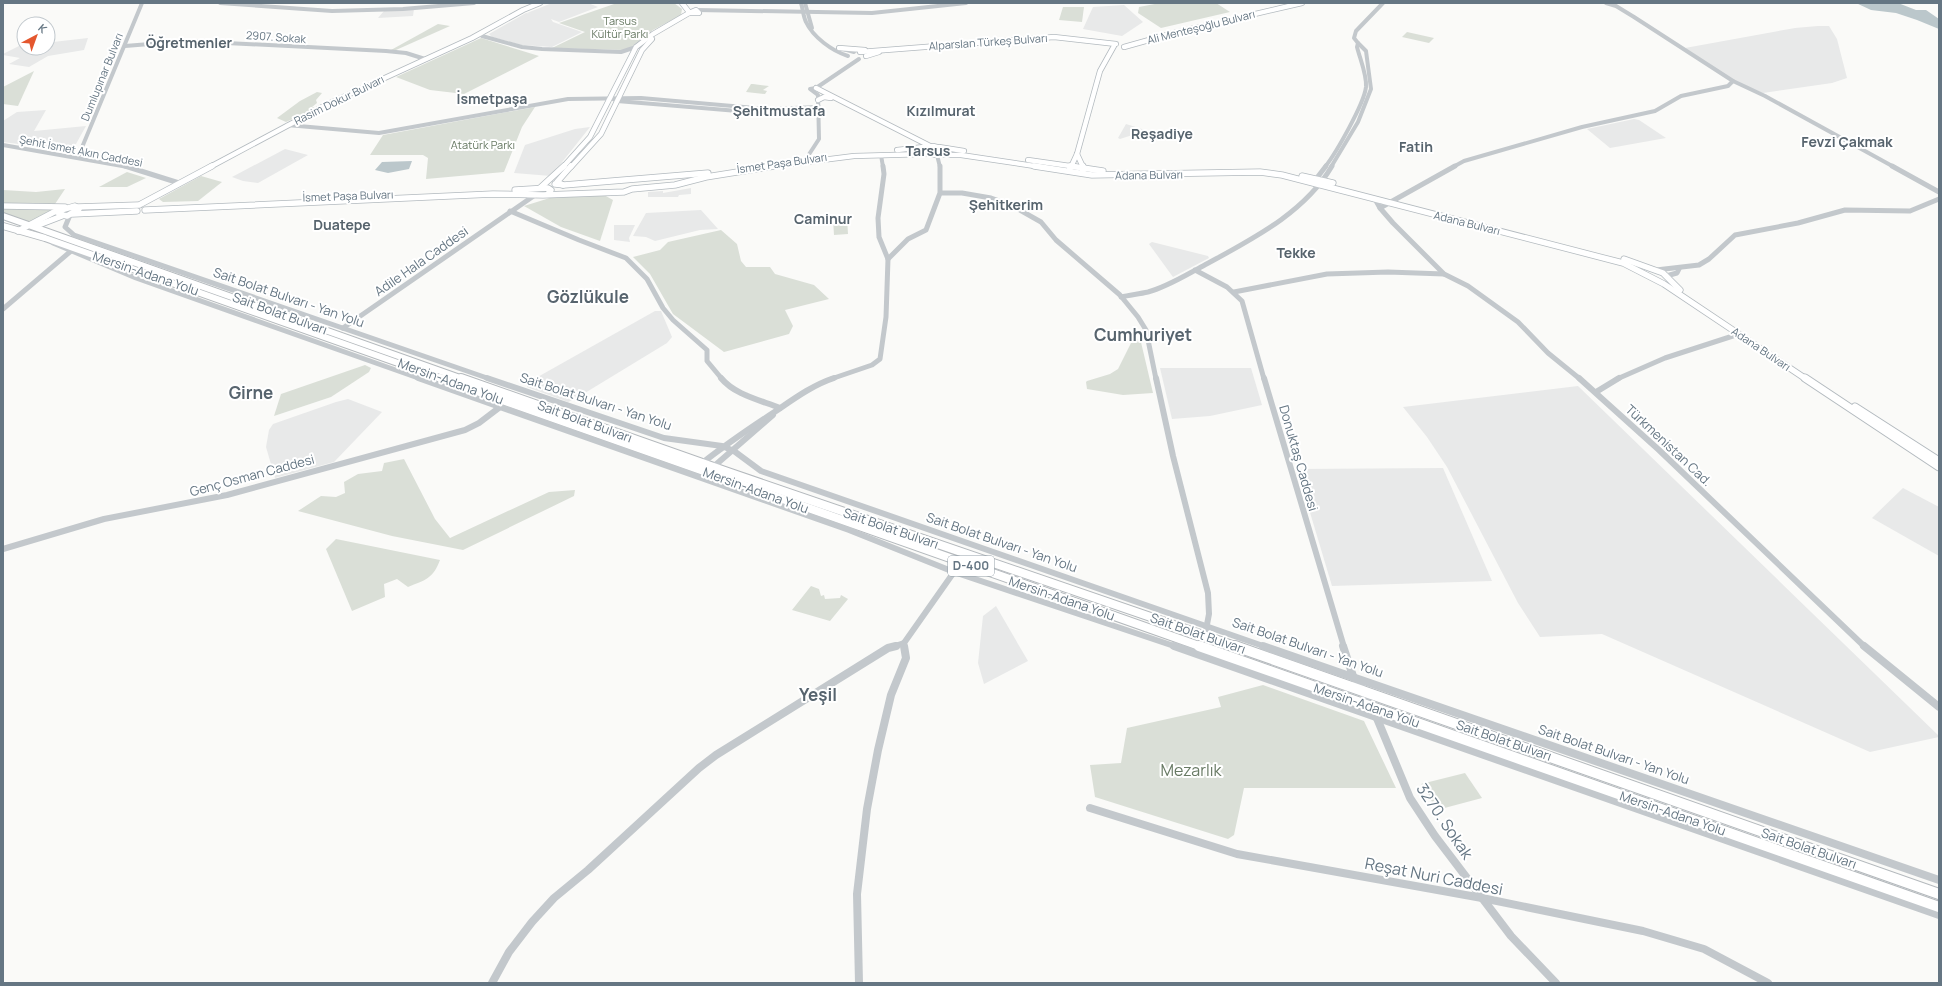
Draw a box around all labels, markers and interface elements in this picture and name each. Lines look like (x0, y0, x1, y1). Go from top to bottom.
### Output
street label: Ali Menteşoğlu Bulvarı (1145, 6, 1256, 47)
park label: Tarsus Kültür Parkı (592, 13, 648, 41)
north arrow (16, 16, 56, 56)
text: K (35, 20, 51, 37)
street label: 2907. Sokak (246, 27, 307, 46)
street label: Dumlupınar Bulvarı (77, 30, 126, 123)
street label: Alparslan Türkeş Bulvarı (928, 30, 1048, 53)
district label: Öğretmenler (146, 33, 233, 52)
street label: Rasim Dokur Bulvarı (291, 71, 386, 128)
district label: İsmetpaşa (457, 89, 527, 108)
district label: Şehitmustafa (733, 101, 825, 120)
district label: Kızılmurat (906, 101, 976, 120)
district label: Reşadiye (1131, 124, 1193, 143)
street label: Şehit İsmet Akın Caddesi (18, 131, 144, 170)
district label: Fevzi Çakmak (1801, 132, 1893, 151)
park label: Atatürk Parkı (451, 137, 515, 152)
district label: Fatih (1399, 137, 1433, 156)
district label: Tarsus (906, 141, 951, 160)
street label: İsmet Paşa Bulvarı (736, 149, 828, 176)
street label: Adana Bulvarı (1115, 166, 1183, 183)
street label: İsmet Paşa Bulvarı (302, 186, 394, 205)
district label: Şehitkerim (969, 195, 1043, 214)
street label: Adana Bulvarı (1432, 207, 1502, 238)
district label: Caminur (794, 209, 852, 228)
district label: Duatepe (313, 215, 371, 234)
street label: Adile Hala Caddesi (371, 222, 471, 300)
district label: Tekke (1276, 243, 1316, 262)
street label: Mersin-Adana Yolu (91, 246, 201, 300)
street label: Sait Bolat Bulvarı - Yan Yolu (211, 264, 367, 330)
district label: Gözlükule (547, 285, 629, 308)
street label: Sait Bolat Bulvarı (230, 289, 330, 337)
district label: Cumhuriyet (1094, 323, 1192, 346)
street label: Adana Bulvarı (1729, 323, 1794, 374)
street label: Mersin-Adana Yolu (396, 354, 506, 408)
street label: Sait Bolat Bulvarı - Yan Yolu (518, 369, 674, 433)
district label: Girne (229, 381, 273, 404)
street label: Sait Bolat Bulvarı (535, 397, 635, 445)
street label: Türkmenistan Cad. (1622, 400, 1716, 490)
street label: Donuktaş Caddesi (1275, 403, 1323, 513)
street label: Genç Osman Caddesi (188, 450, 316, 500)
street label: Mersin-Adana Yolu (701, 463, 811, 517)
street label: Sait Bolat Bulvarı (841, 503, 941, 553)
street label: Sait Bolat Bulvarı - Yan Yolu (924, 508, 1080, 576)
road number: D-400 (948, 556, 994, 576)
street label: Mersin-Adana Yolu (1007, 571, 1117, 625)
street label: Sait Bolat Bulvarı (1148, 608, 1248, 658)
street label: Sait Bolat Bulvarı - Yan Yolu (1230, 613, 1386, 681)
street label: Mersin-Adana Yolu (1312, 678, 1422, 732)
district label: Yeşil (799, 683, 837, 706)
street label: Sait Bolat Bulvarı (1454, 715, 1554, 765)
street label: Sait Bolat Bulvarı - Yan Yolu (1536, 720, 1692, 788)
park label: Mezarlık (1161, 759, 1222, 781)
street label: 3270. Sokak (1412, 779, 1479, 864)
street label: Mersin-Adana Yolu (1618, 786, 1728, 840)
street label: Sait Bolat Bulvarı (1759, 823, 1859, 873)
street label: Reşat Nuri Caddesi (1363, 852, 1505, 900)

